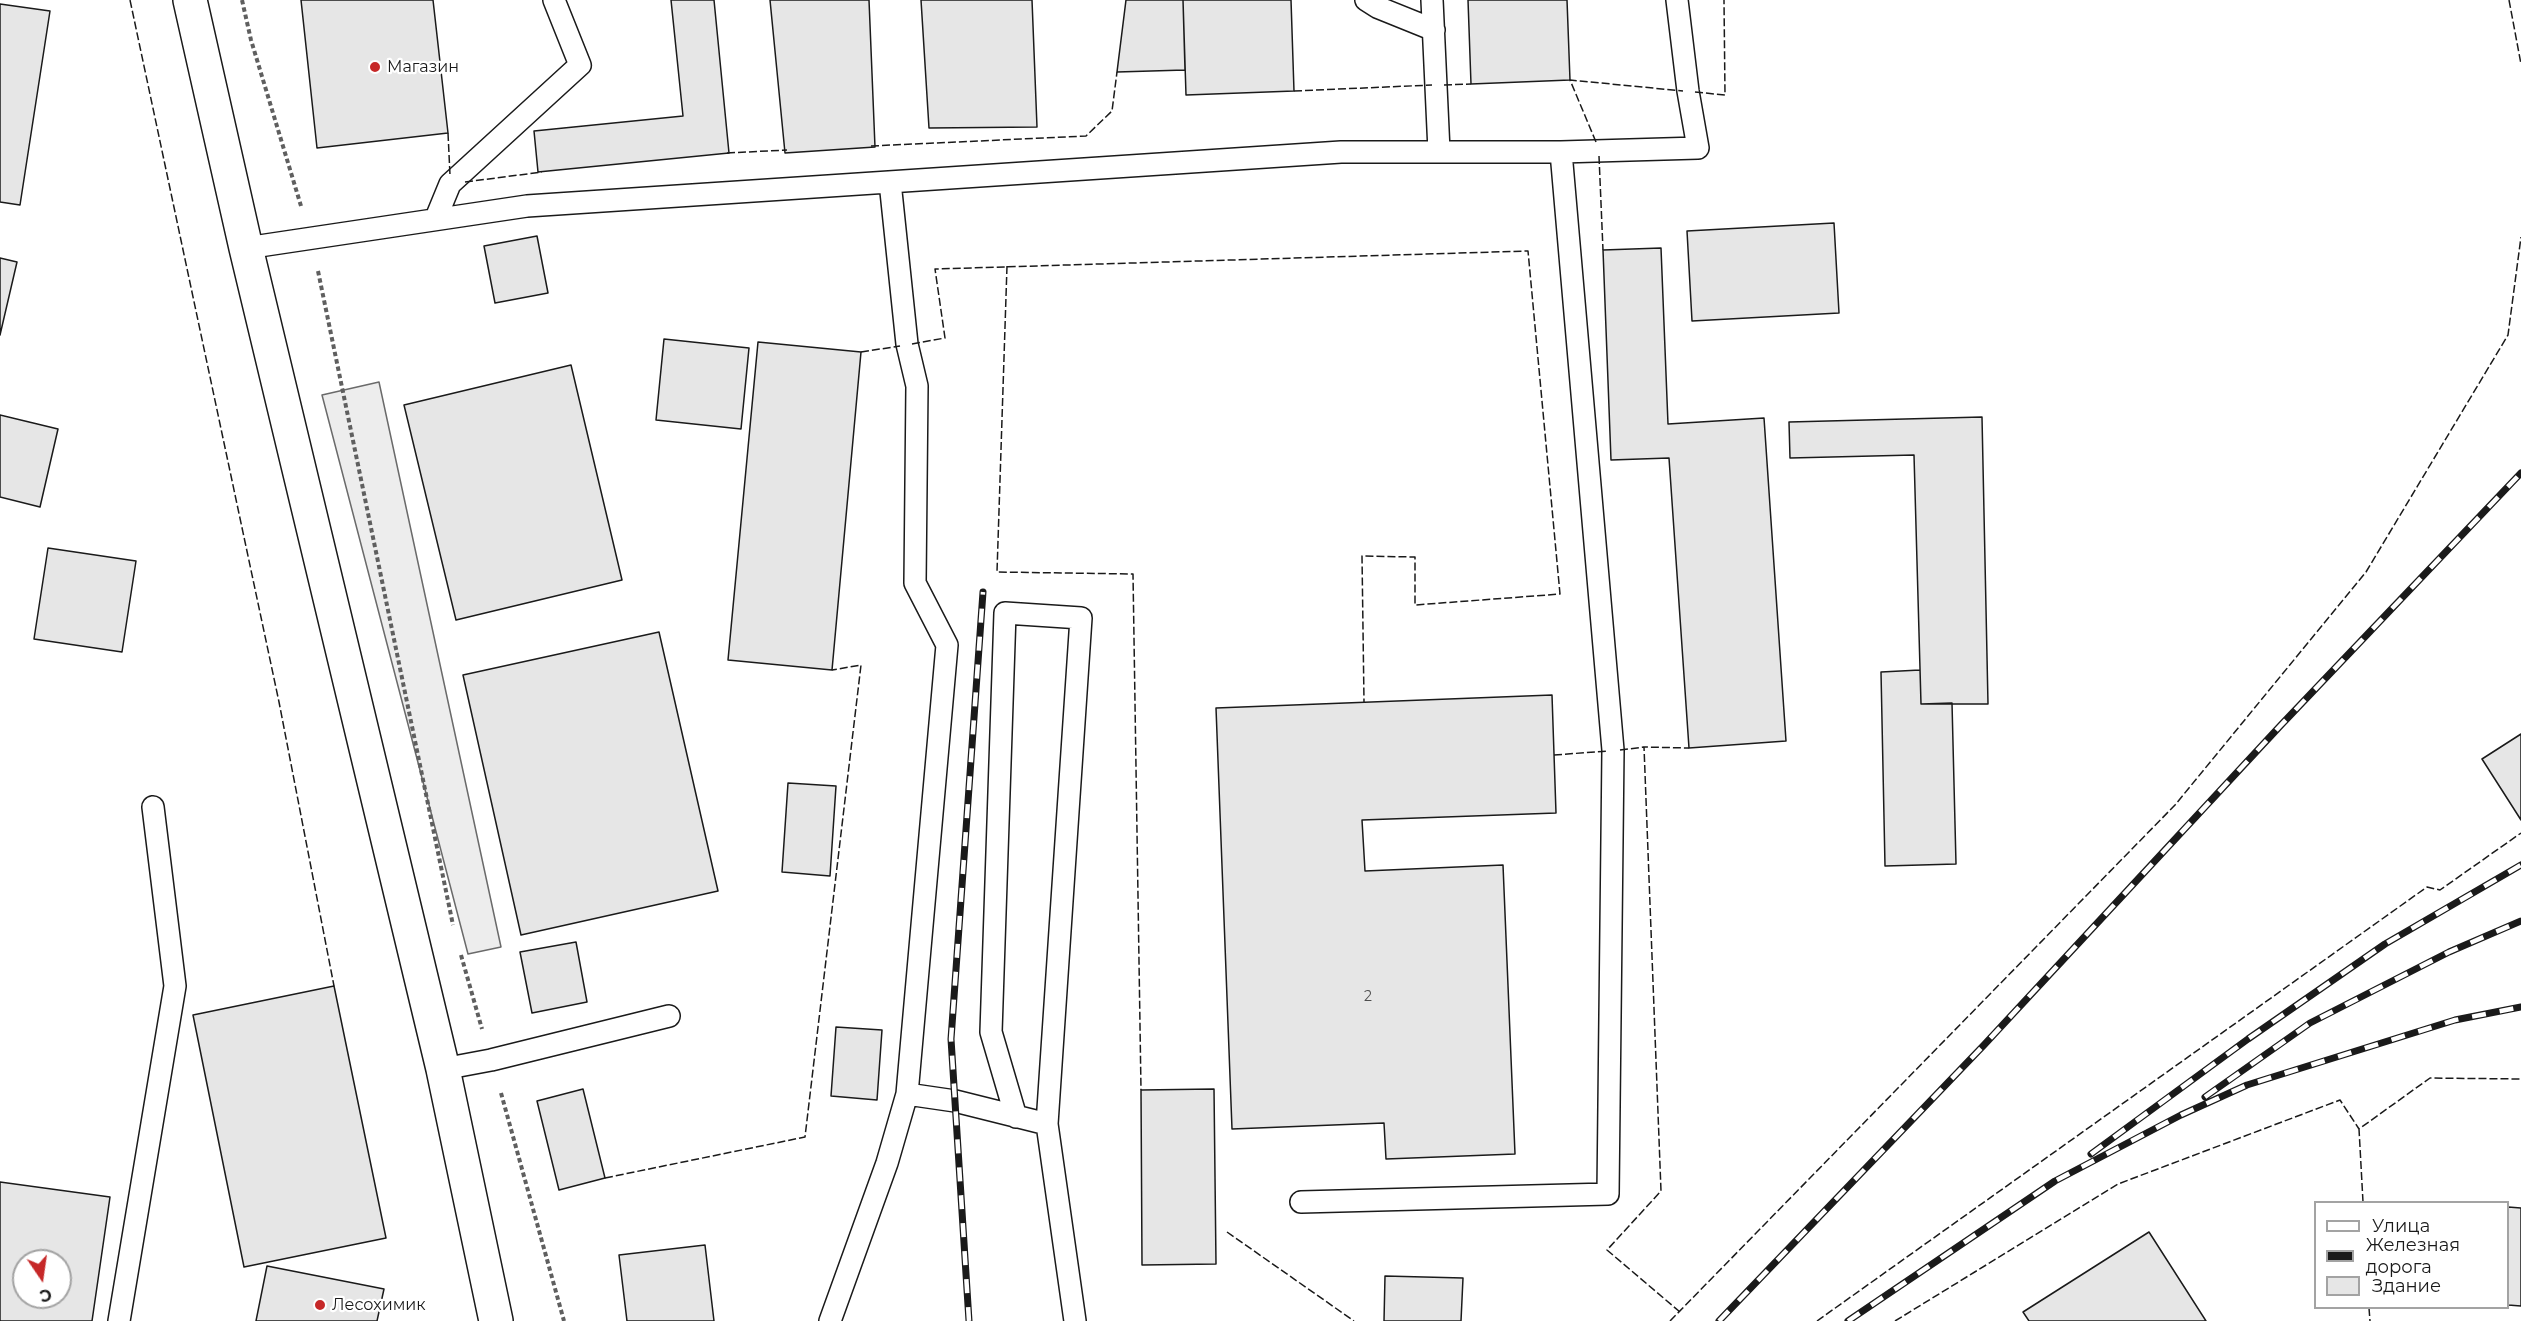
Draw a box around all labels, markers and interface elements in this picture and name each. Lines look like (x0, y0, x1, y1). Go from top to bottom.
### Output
place label: Магазин (387, 57, 459, 77)
marker: Магазин (368, 60, 382, 74)
house number: 2 (1364, 989, 1372, 1005)
legend (2314, 1201, 2509, 1309)
text: Улица (2372, 1215, 2430, 1237)
text: Железная дорога (2366, 1234, 2460, 1278)
north arrow (12, 1249, 72, 1309)
text: Здание (2372, 1275, 2441, 1297)
text: С (38, 1285, 54, 1306)
place label: Лесохимик (332, 1295, 426, 1315)
marker: Лесохимик (313, 1298, 327, 1312)

